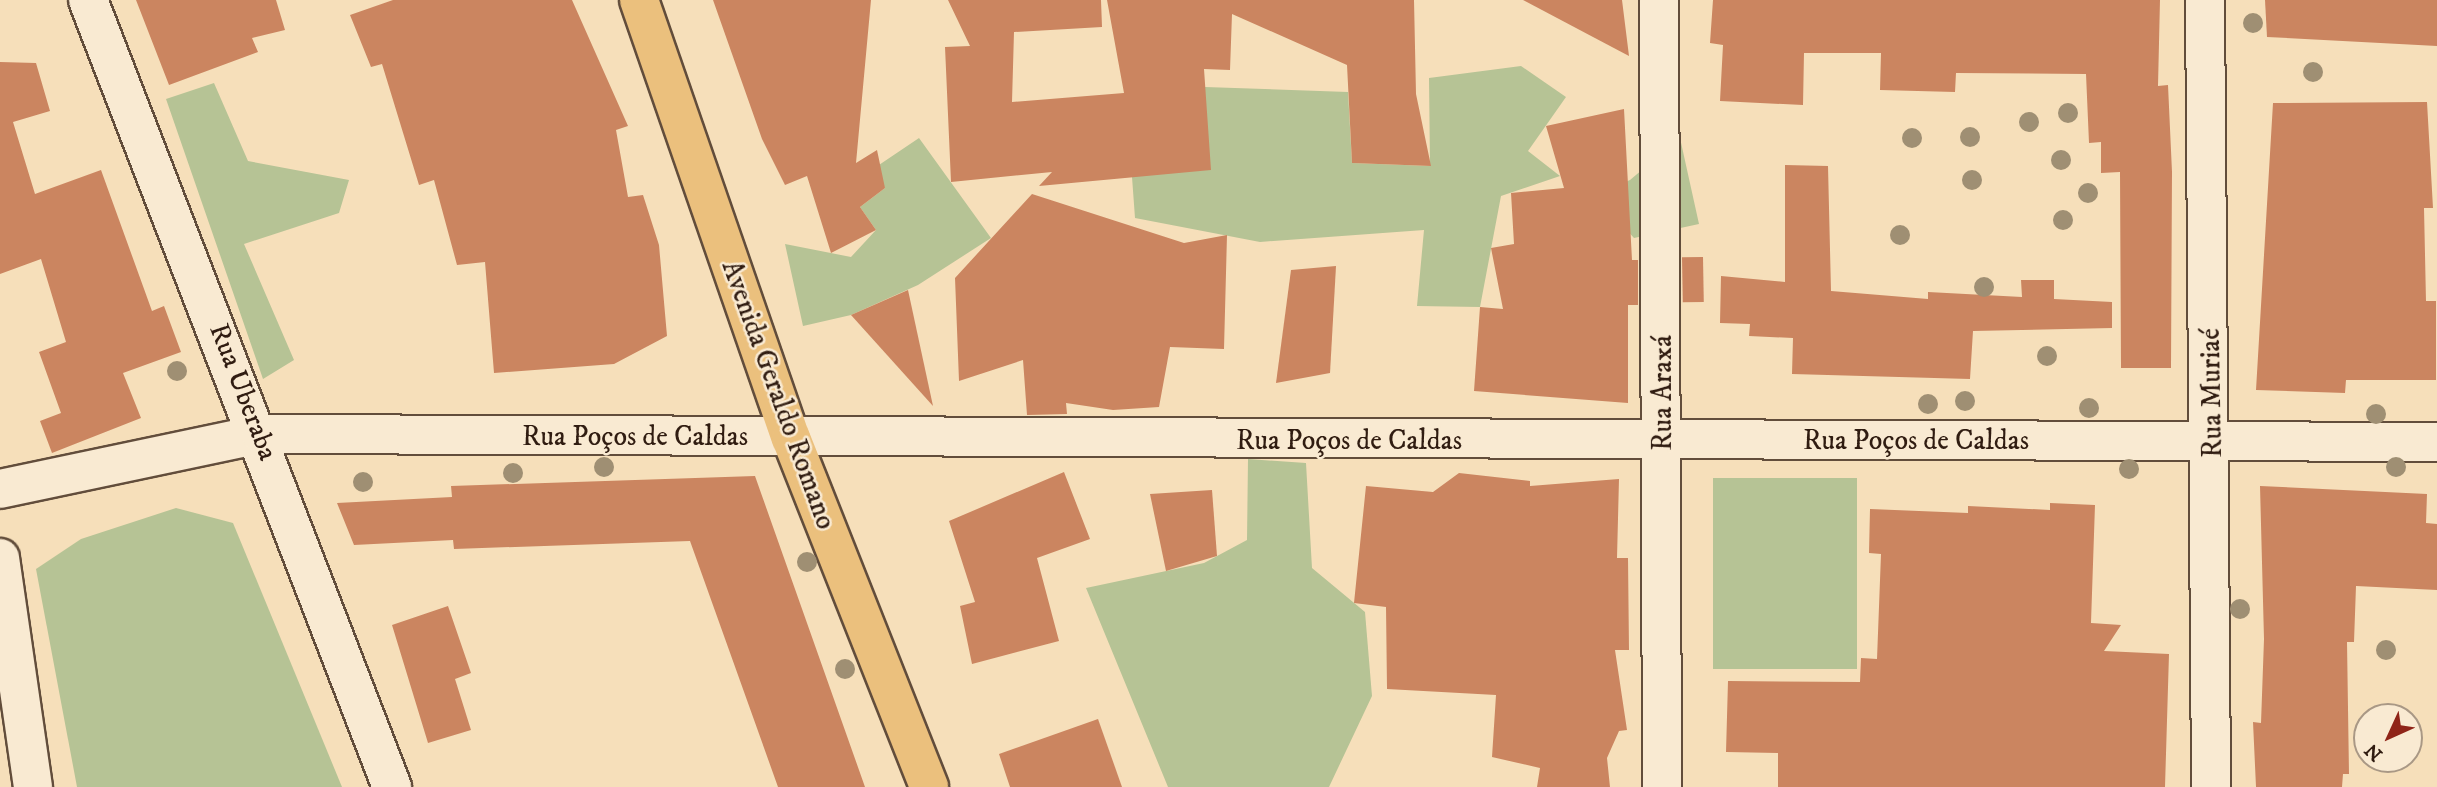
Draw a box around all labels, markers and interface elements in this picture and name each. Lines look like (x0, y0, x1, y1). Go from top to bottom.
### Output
street label: Avenida Geraldo Romano (714, 256, 842, 534)
street label: Rua Uberaba (202, 319, 284, 465)
street label: Rua Muriaé (2194, 328, 2230, 458)
street label: Rua Araxá (1646, 335, 1680, 451)
street label: Rua Poços de Caldas (522, 420, 748, 454)
street label: Rua Poços de Caldas (1236, 424, 1462, 458)
street label: Rua Poços de Caldas (1803, 424, 2029, 458)
north arrow (2353, 703, 2423, 773)
text: N (2361, 738, 2388, 765)

